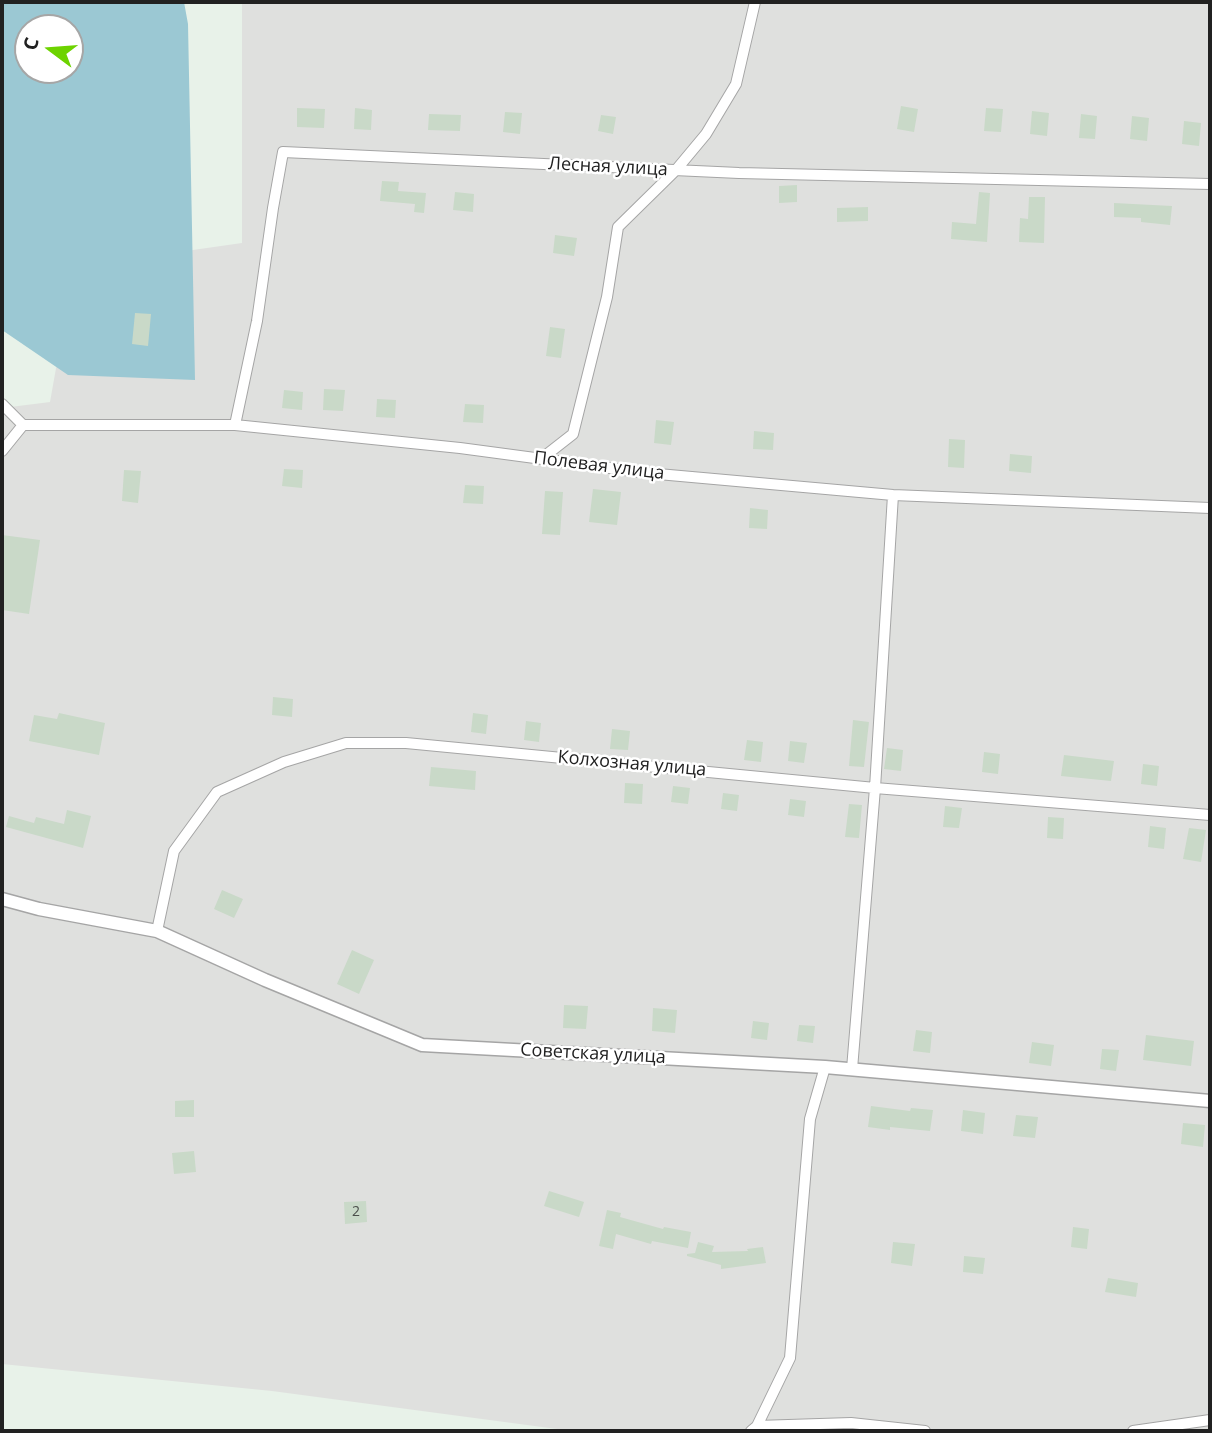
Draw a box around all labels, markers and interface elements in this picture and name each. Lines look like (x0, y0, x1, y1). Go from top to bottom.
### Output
north arrow (14, 14, 84, 84)
text: С (17, 34, 45, 53)
street label: Лесная улица (548, 153, 668, 181)
street label: Полевая улица (532, 447, 666, 485)
street label: Колхозная улица (557, 747, 707, 781)
street label: Советская улица (520, 1039, 666, 1069)
house number: 2 (352, 1204, 360, 1220)

